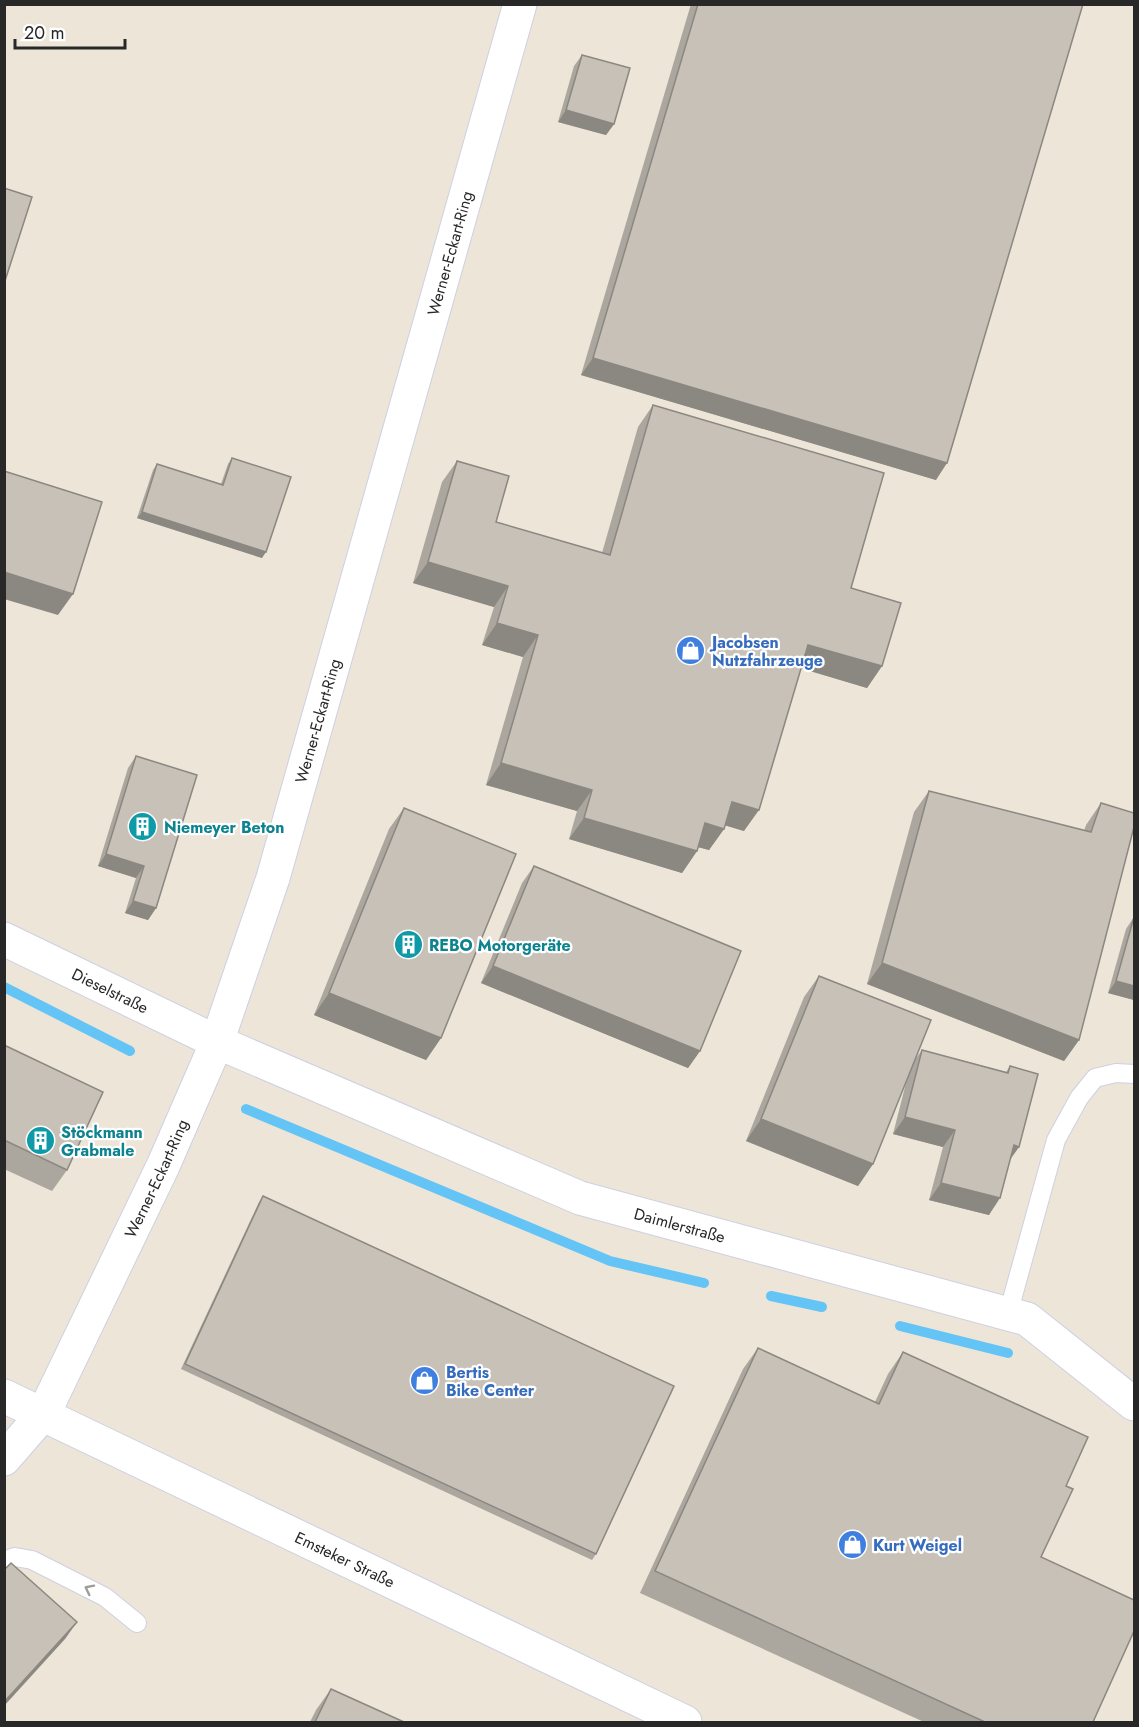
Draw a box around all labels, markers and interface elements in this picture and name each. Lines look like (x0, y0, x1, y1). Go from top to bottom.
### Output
scale bar (15, 12, 124, 50)
text: 20 m (24, 20, 64, 46)
street label: Werner-Eckart-Ring (422, 188, 479, 318)
place label: Jacobsen Nutzfahrzeuge (709, 631, 823, 672)
shop icon: Jacobsen Nutzfahrzeuge (675, 635, 707, 667)
street label: Werner-Eckart-Ring (289, 656, 346, 786)
building icon: Niemeyer Beton (127, 811, 159, 843)
place label: Niemeyer Beton (164, 816, 285, 839)
building icon: REBO Motorgeräte (392, 929, 424, 961)
place label: REBO Motorgeräte (429, 934, 571, 957)
street label: Dieselstraße (68, 963, 152, 1019)
street label: Werner-Eckart-Ring (119, 1116, 194, 1242)
place label: Stöckmann Grabmale (61, 1121, 143, 1162)
building icon: Stöckmann Grabmale (24, 1125, 56, 1157)
street label: Daimlerstraße (631, 1202, 728, 1249)
place label: Bertis Bike Center (446, 1361, 535, 1402)
shop icon: Bertis Bike Center (409, 1365, 441, 1397)
street label: Emsteker Straße (291, 1526, 399, 1593)
shop icon: Kurt Weigel (836, 1529, 868, 1561)
place label: Kurt Weigel (873, 1534, 962, 1557)
one-way arrow (84, 1585, 95, 1597)

